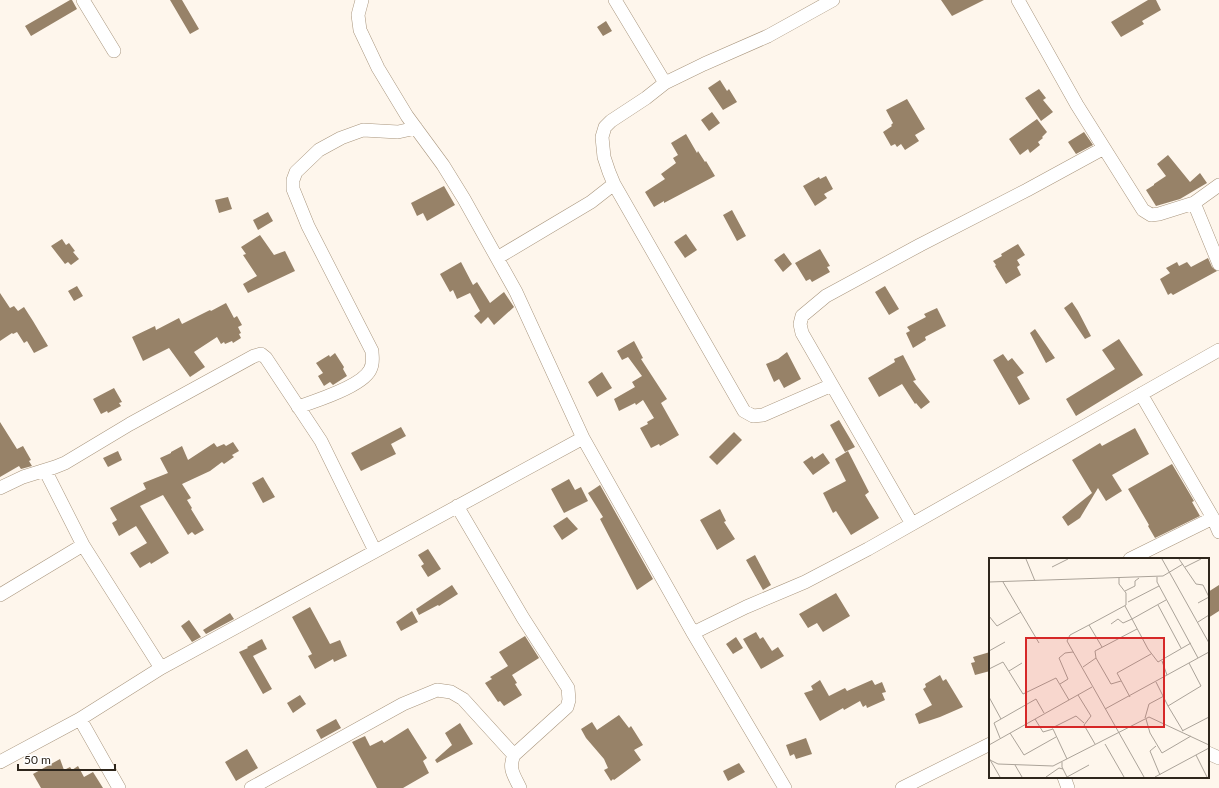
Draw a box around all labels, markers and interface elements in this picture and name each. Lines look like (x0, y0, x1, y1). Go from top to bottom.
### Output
inset map (989, 558, 1209, 778)
scale bar (18, 746, 115, 772)
text: 50 m (24, 752, 51, 767)

